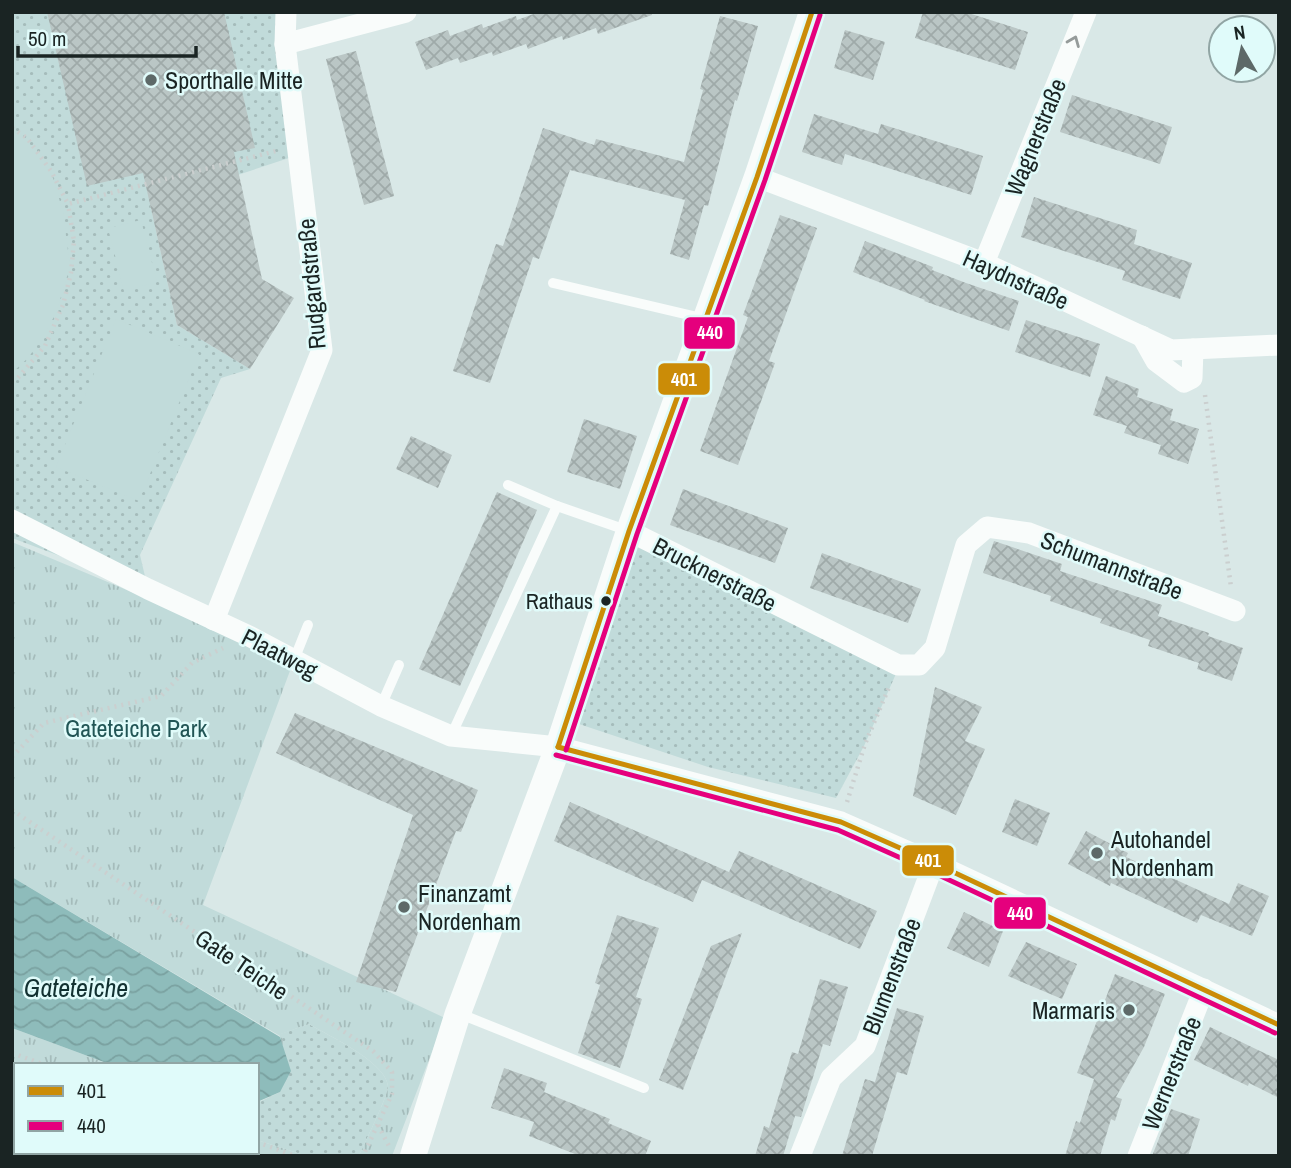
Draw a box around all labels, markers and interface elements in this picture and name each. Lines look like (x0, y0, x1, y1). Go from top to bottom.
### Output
scale bar (18, 14, 196, 58)
north arrow (1207, 14, 1277, 84)
text: N (1232, 18, 1247, 46)
text: 50 m (28, 24, 66, 53)
one-way arrow (1066, 35, 1080, 47)
place label: Sporthalle Mitte (165, 64, 303, 96)
marker: Sporthalle Mitte (143, 72, 159, 88)
street label: Wagnerstraße (997, 74, 1073, 200)
street label: Rudgardstraße (289, 217, 333, 351)
street label: Haydnstraße (958, 241, 1074, 317)
line badge: 440 (683, 316, 736, 350)
text: 440 (697, 319, 723, 345)
line badge: 401 (657, 362, 711, 396)
text: 401 (671, 366, 697, 392)
street label: Schumannstraße (1036, 523, 1188, 607)
street label: Brucknerstraße (648, 529, 782, 619)
place label: Rathaus (526, 586, 593, 616)
marker: Rathaus (599, 594, 613, 608)
street label: Plaatweg (237, 620, 323, 686)
park label: Gateteiche Park (65, 712, 207, 744)
place label: Autohandel Nordenham (1110, 823, 1214, 883)
line badge: 401 (901, 844, 955, 877)
marker: Autohandel Nordenham (1089, 845, 1105, 861)
text: 401 (915, 847, 941, 873)
place label: Finanzamt Nordenham (418, 877, 521, 937)
line badge: 440 (993, 896, 1047, 930)
marker: Finanzamt Nordenham (396, 899, 412, 915)
text: 440 (1007, 900, 1033, 926)
street label: Blumenstraße (854, 913, 928, 1039)
street label: Gate Teiche (189, 921, 295, 1007)
water label: Gateteiche (24, 970, 128, 1005)
place label: Marmaris (1032, 994, 1115, 1026)
marker: Marmaris (1121, 1002, 1137, 1018)
street label: Wernerstraße (1134, 1011, 1208, 1135)
legend (14, 1063, 259, 1154)
text: 401 (77, 1076, 106, 1105)
text: 440 (77, 1111, 106, 1140)

